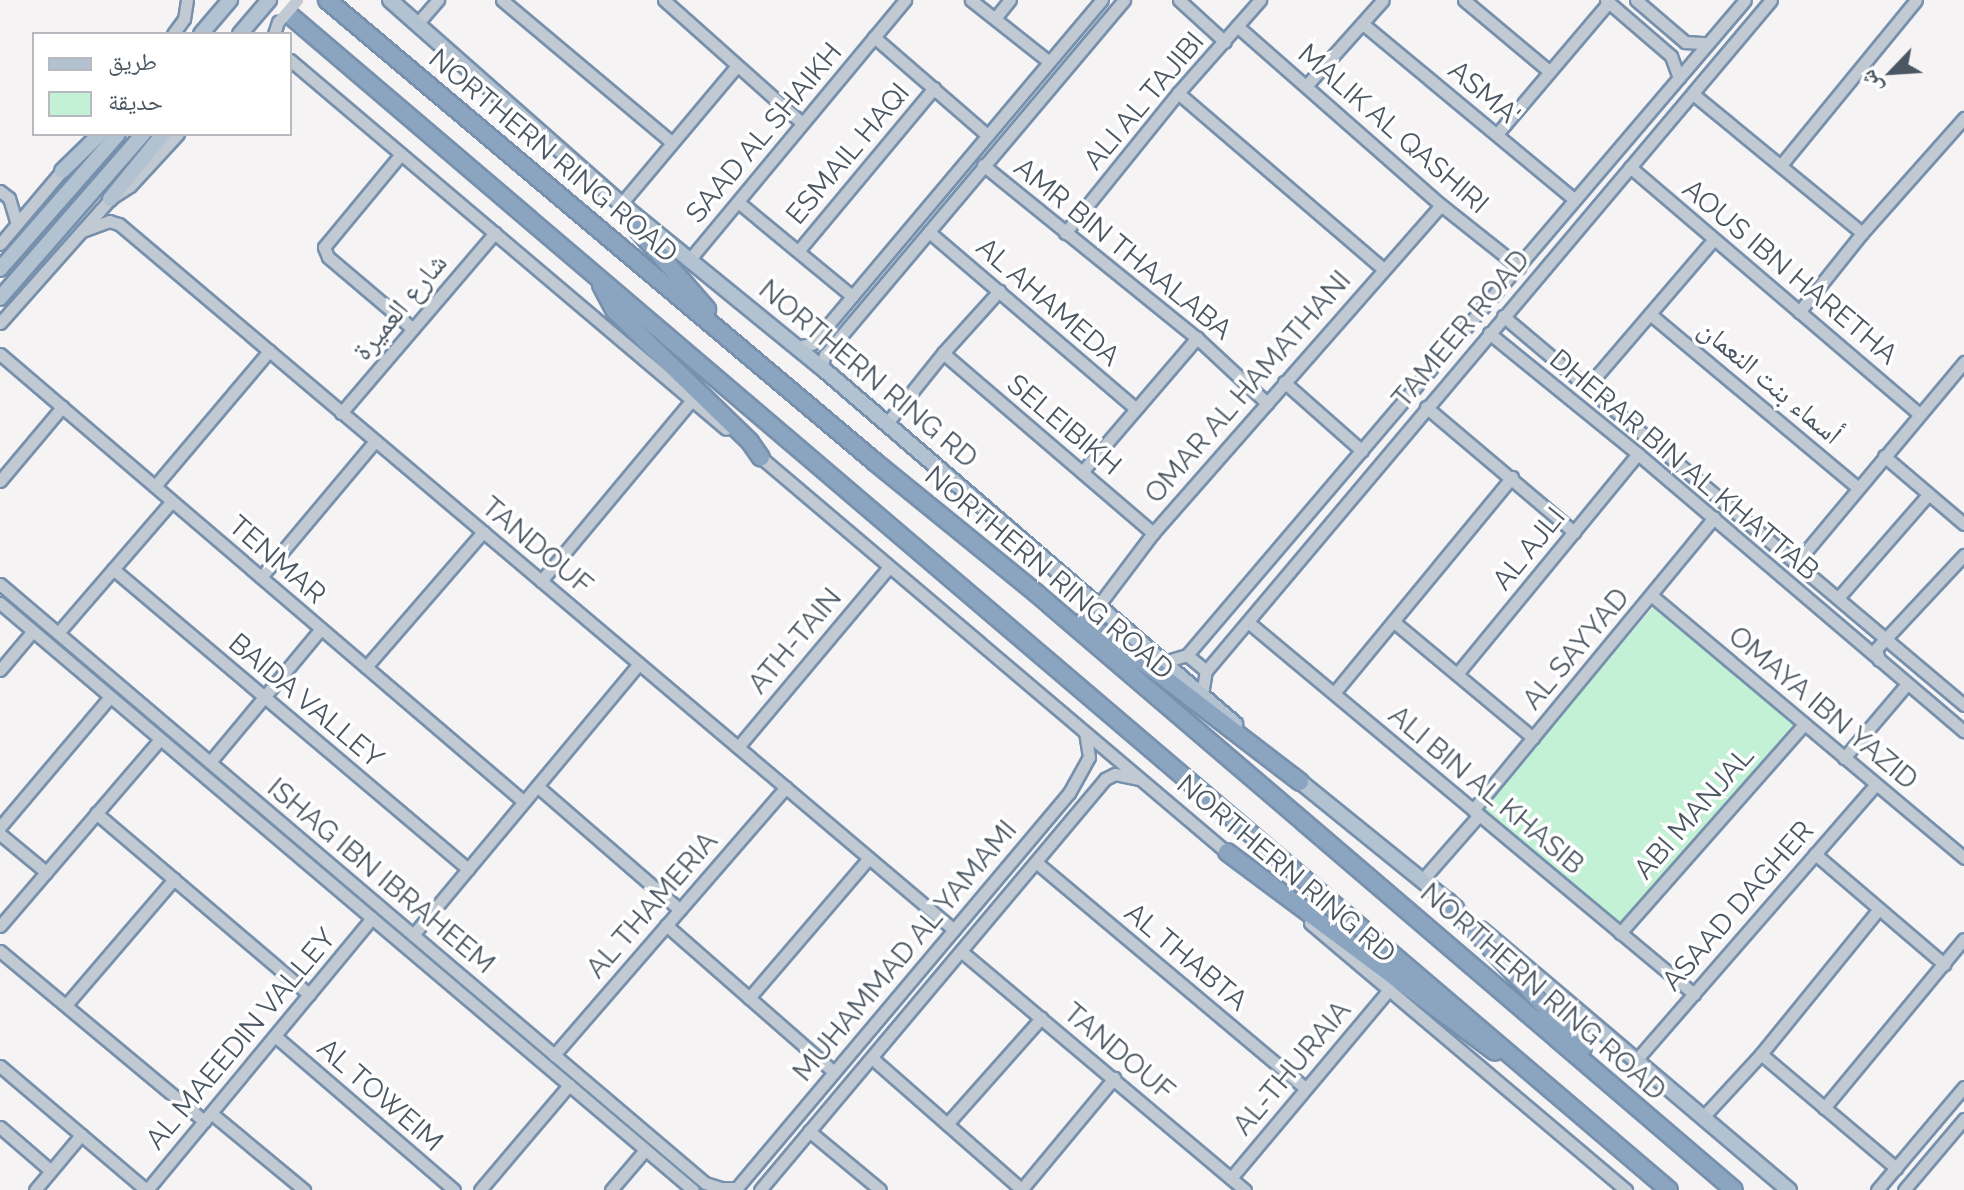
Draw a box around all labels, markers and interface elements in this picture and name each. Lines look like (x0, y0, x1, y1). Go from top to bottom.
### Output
street label: ALI AL TAJIBI (1076, 24, 1212, 178)
legend (32, 32, 292, 136)
north arrow (1852, 32, 1932, 112)
street label: SAAD AL SHAIKH (678, 36, 850, 230)
street label: MALIK AL QASHIRI (1290, 37, 1496, 221)
street label: NORTHERN RING ROAD (422, 42, 684, 270)
text: طريق (108, 47, 157, 76)
street label: ASMA' (1441, 54, 1527, 132)
text: ش (1854, 66, 1887, 98)
street label: ESMAIL HAQI (779, 76, 917, 232)
text: حديقة (108, 87, 163, 116)
street label: AMR BIN THAALABA (1007, 151, 1239, 347)
street label: AOUS IBN HARETHA (1676, 172, 1904, 372)
street label: AL AHAMEDA (969, 230, 1127, 374)
street label: TAMEER ROAD (1385, 243, 1537, 415)
street label: شارع العميرة (346, 247, 454, 367)
street label: OMAR AL HAMATHANI (1137, 263, 1359, 511)
street label: NORTHERN RING RD (752, 273, 984, 475)
street label: أسماء بنت النعمان (1692, 312, 1848, 452)
street label: DHERAR BIN AL KHATTAB (1542, 342, 1826, 588)
street label: SELEIBIKH (1000, 368, 1128, 482)
street label: NORTHERN RING ROAD (918, 459, 1180, 687)
street label: TANDOUF (475, 490, 599, 602)
street label: AL AJLI (1485, 500, 1573, 598)
street label: TENMAR (222, 509, 332, 611)
street label: ATH-TAIN (741, 581, 849, 701)
street label: AL SAYYAD (1515, 581, 1637, 717)
street label: OMAYA IBN YAZID (1721, 619, 1925, 797)
street label: BAIDA VALLEY (221, 626, 391, 776)
street label: ALI BIN AL KHASIB (1381, 698, 1591, 882)
street label: ABI MANJAL (1627, 740, 1761, 886)
street label: NORTHERN RING RD (1170, 768, 1402, 970)
street label: ISHAG IBN IBRAHEEM (261, 771, 501, 981)
street label: MUHAMMAD AL YAMAMI (785, 813, 1025, 1089)
street label: ASAAD DAGHER (1655, 814, 1821, 998)
street label: AL THAMERIA (579, 824, 725, 986)
street label: NORTHERN RING ROAD (1413, 876, 1673, 1108)
street label: AL THABTA (1117, 895, 1255, 1019)
street label: AL MAEEDIN VALLEY (138, 921, 344, 1157)
street label: AL-THURAIA (1226, 994, 1358, 1142)
street label: TANDOUF (1057, 996, 1181, 1108)
street label: AL TOWEIM (310, 1031, 450, 1159)

